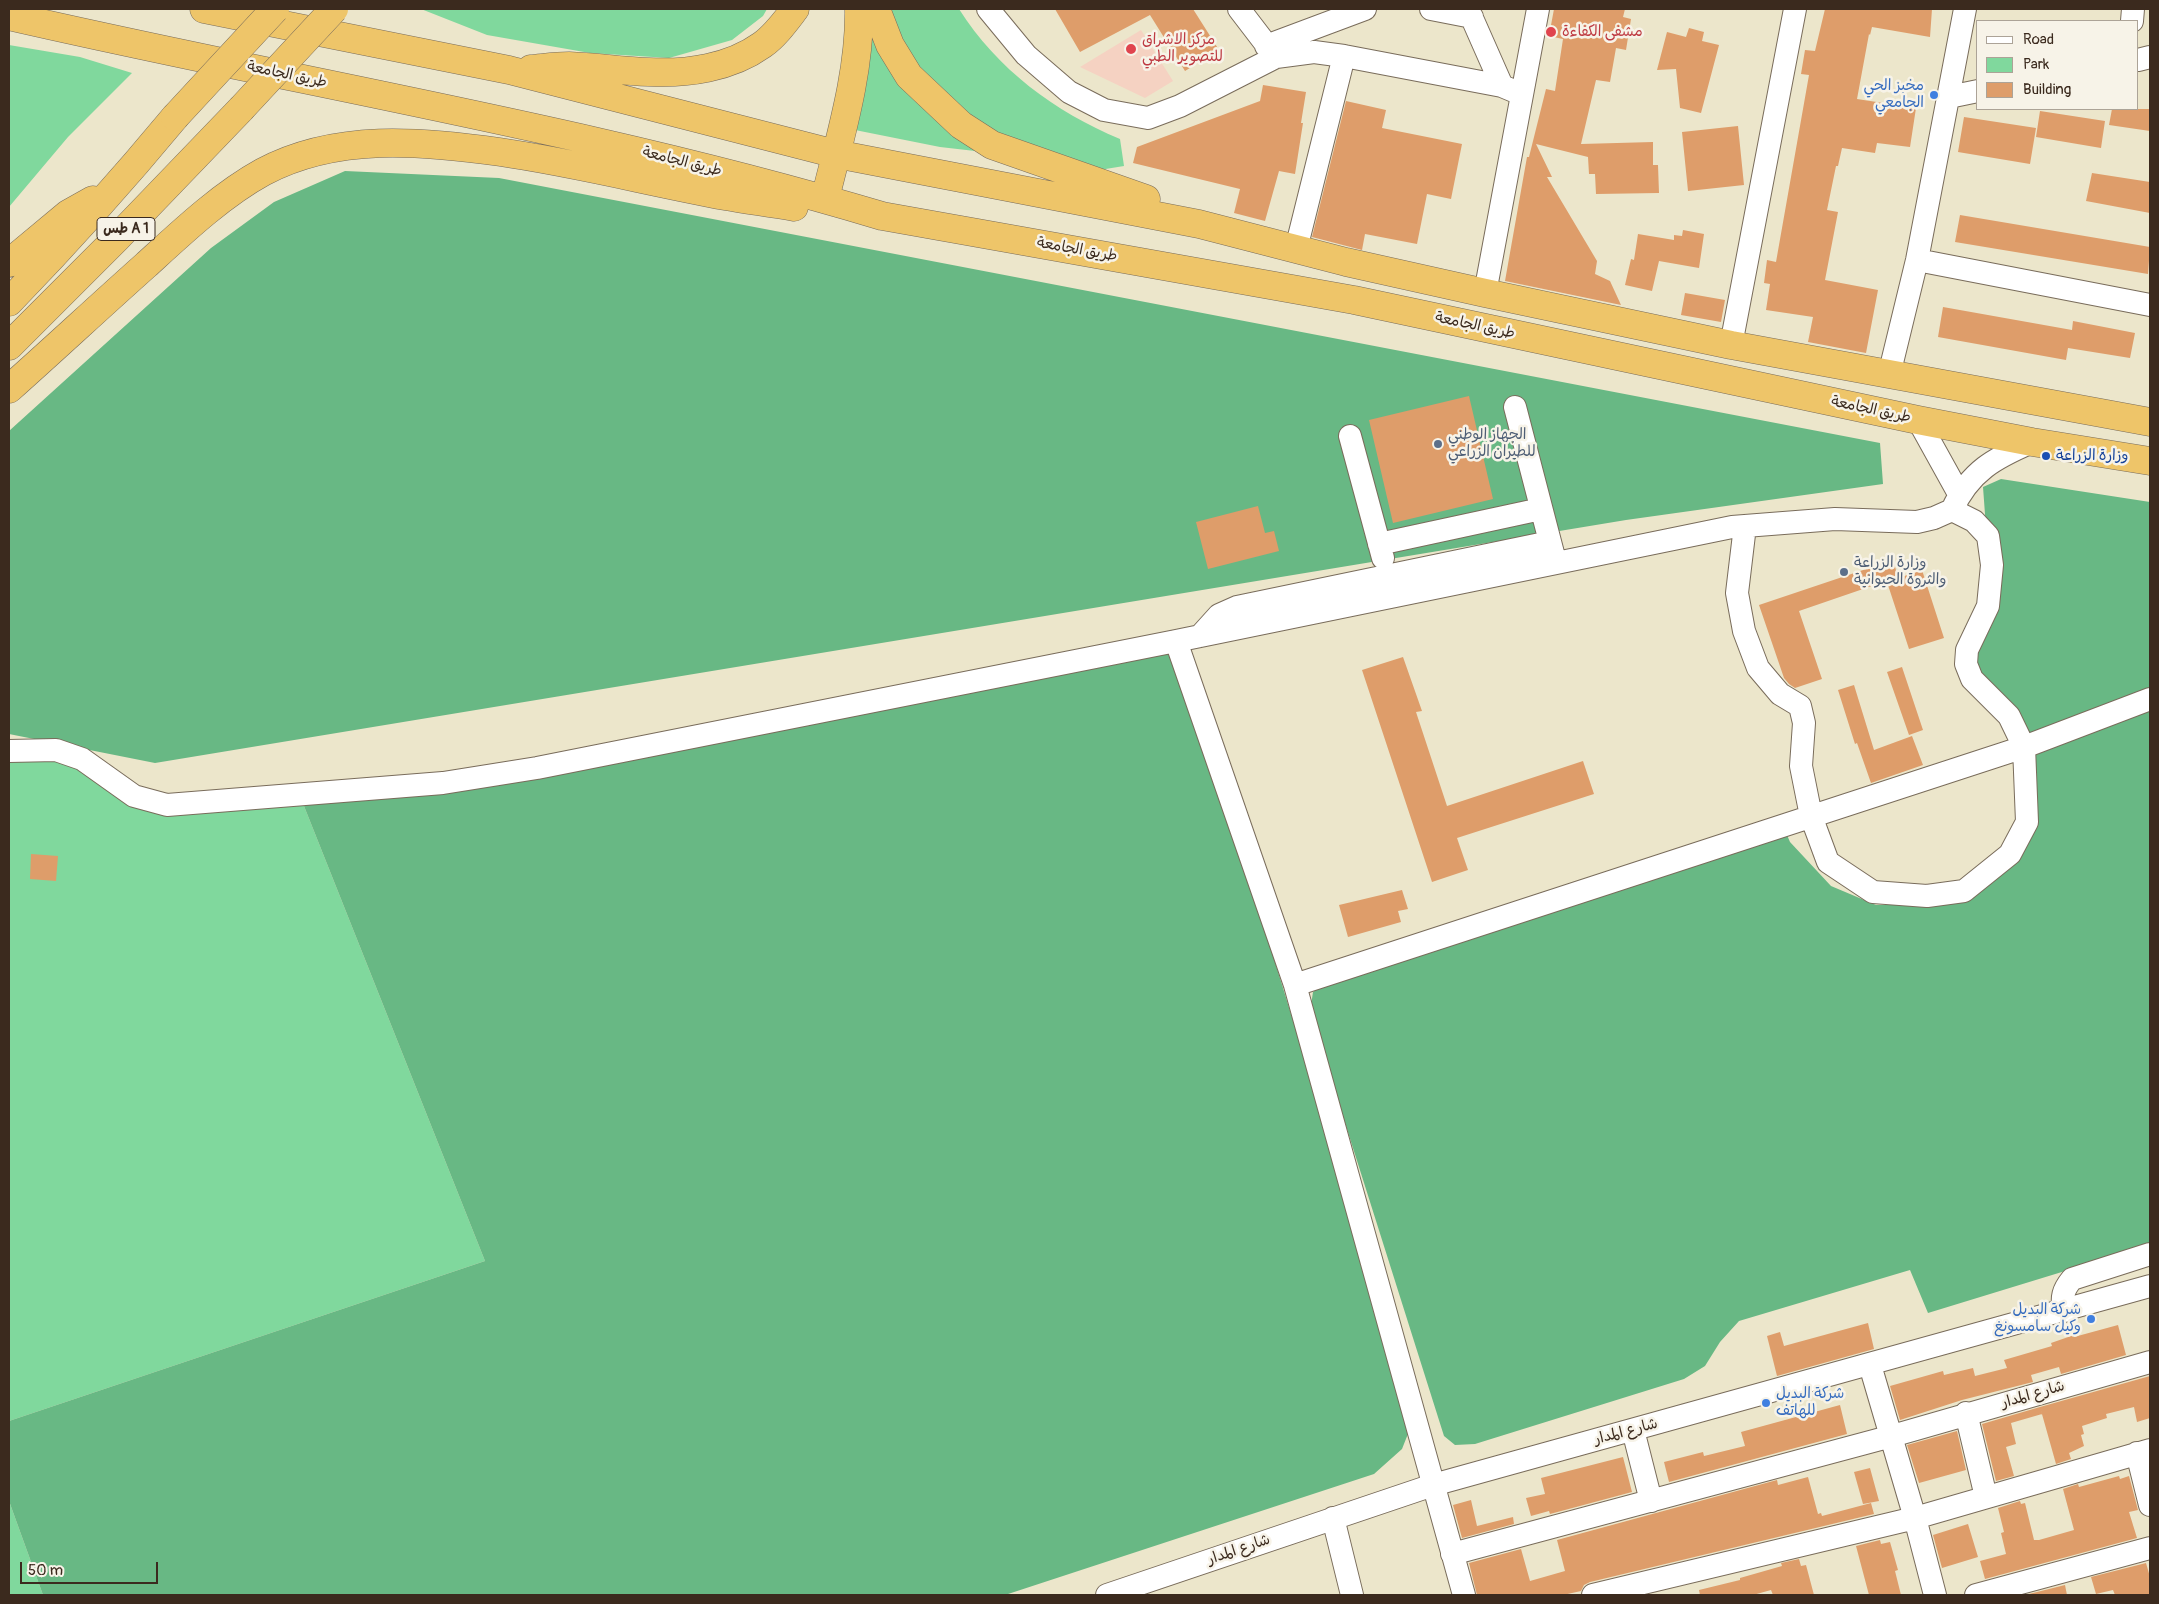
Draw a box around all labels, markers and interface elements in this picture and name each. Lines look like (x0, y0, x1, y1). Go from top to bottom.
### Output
legend (1976, 20, 2139, 110)
place label: مشفى الكفاءة (1562, 23, 1643, 41)
marker: مشفى الكفاءة (1544, 25, 1558, 39)
text: Road (2023, 30, 2054, 49)
place label: مركز الاشراق للتصوير الطبي (1142, 31, 1223, 66)
marker: مركز الاشراق للتصوير الطبي (1124, 42, 1138, 56)
text: Park (2023, 55, 2049, 74)
street label: طريق الجامعة (245, 58, 329, 92)
place label: مخبز الحي الجامعي (1863, 77, 1924, 112)
text: Building (2023, 80, 2071, 99)
marker: مخبز الحي الجامعي (1928, 89, 1940, 101)
street label: طريق الجامعة (640, 143, 724, 181)
road number: طس A 1 (97, 218, 155, 240)
street label: طريق الجامعة (1035, 234, 1119, 266)
street label: طريق الجامعة (1433, 309, 1517, 343)
street label: طريق الجامعة (1829, 393, 1913, 427)
place label: الجهاز الوطني للطيران الزراعي (1448, 426, 1536, 461)
marker: الجهاز الوطني للطيران الزراعي (1432, 438, 1444, 450)
place label: وزارة الزراعة (2056, 447, 2128, 465)
marker: وزارة الزراعة (2040, 450, 2052, 462)
place label: وزارة الزراعة والثروة الحيوانية (1854, 554, 1946, 589)
marker: وزارة الزراعة والثروة الحيوانية (1838, 566, 1850, 578)
place label: شركة البديل وكيل سامسونغ (1994, 1301, 2081, 1336)
marker: شركة البديل وكيل سامسونغ (2085, 1313, 2097, 1325)
street label: شارع المدار (1999, 1377, 2067, 1413)
place label: شركة البديل للهاتف (1776, 1385, 1844, 1420)
marker: شركة البديل للهاتف (1760, 1397, 1772, 1409)
street label: شارع المدار (1592, 1415, 1660, 1449)
street label: شارع المدار (1205, 1531, 1273, 1569)
scale bar (22, 1552, 160, 1584)
text: 50 m (28, 1561, 63, 1580)

